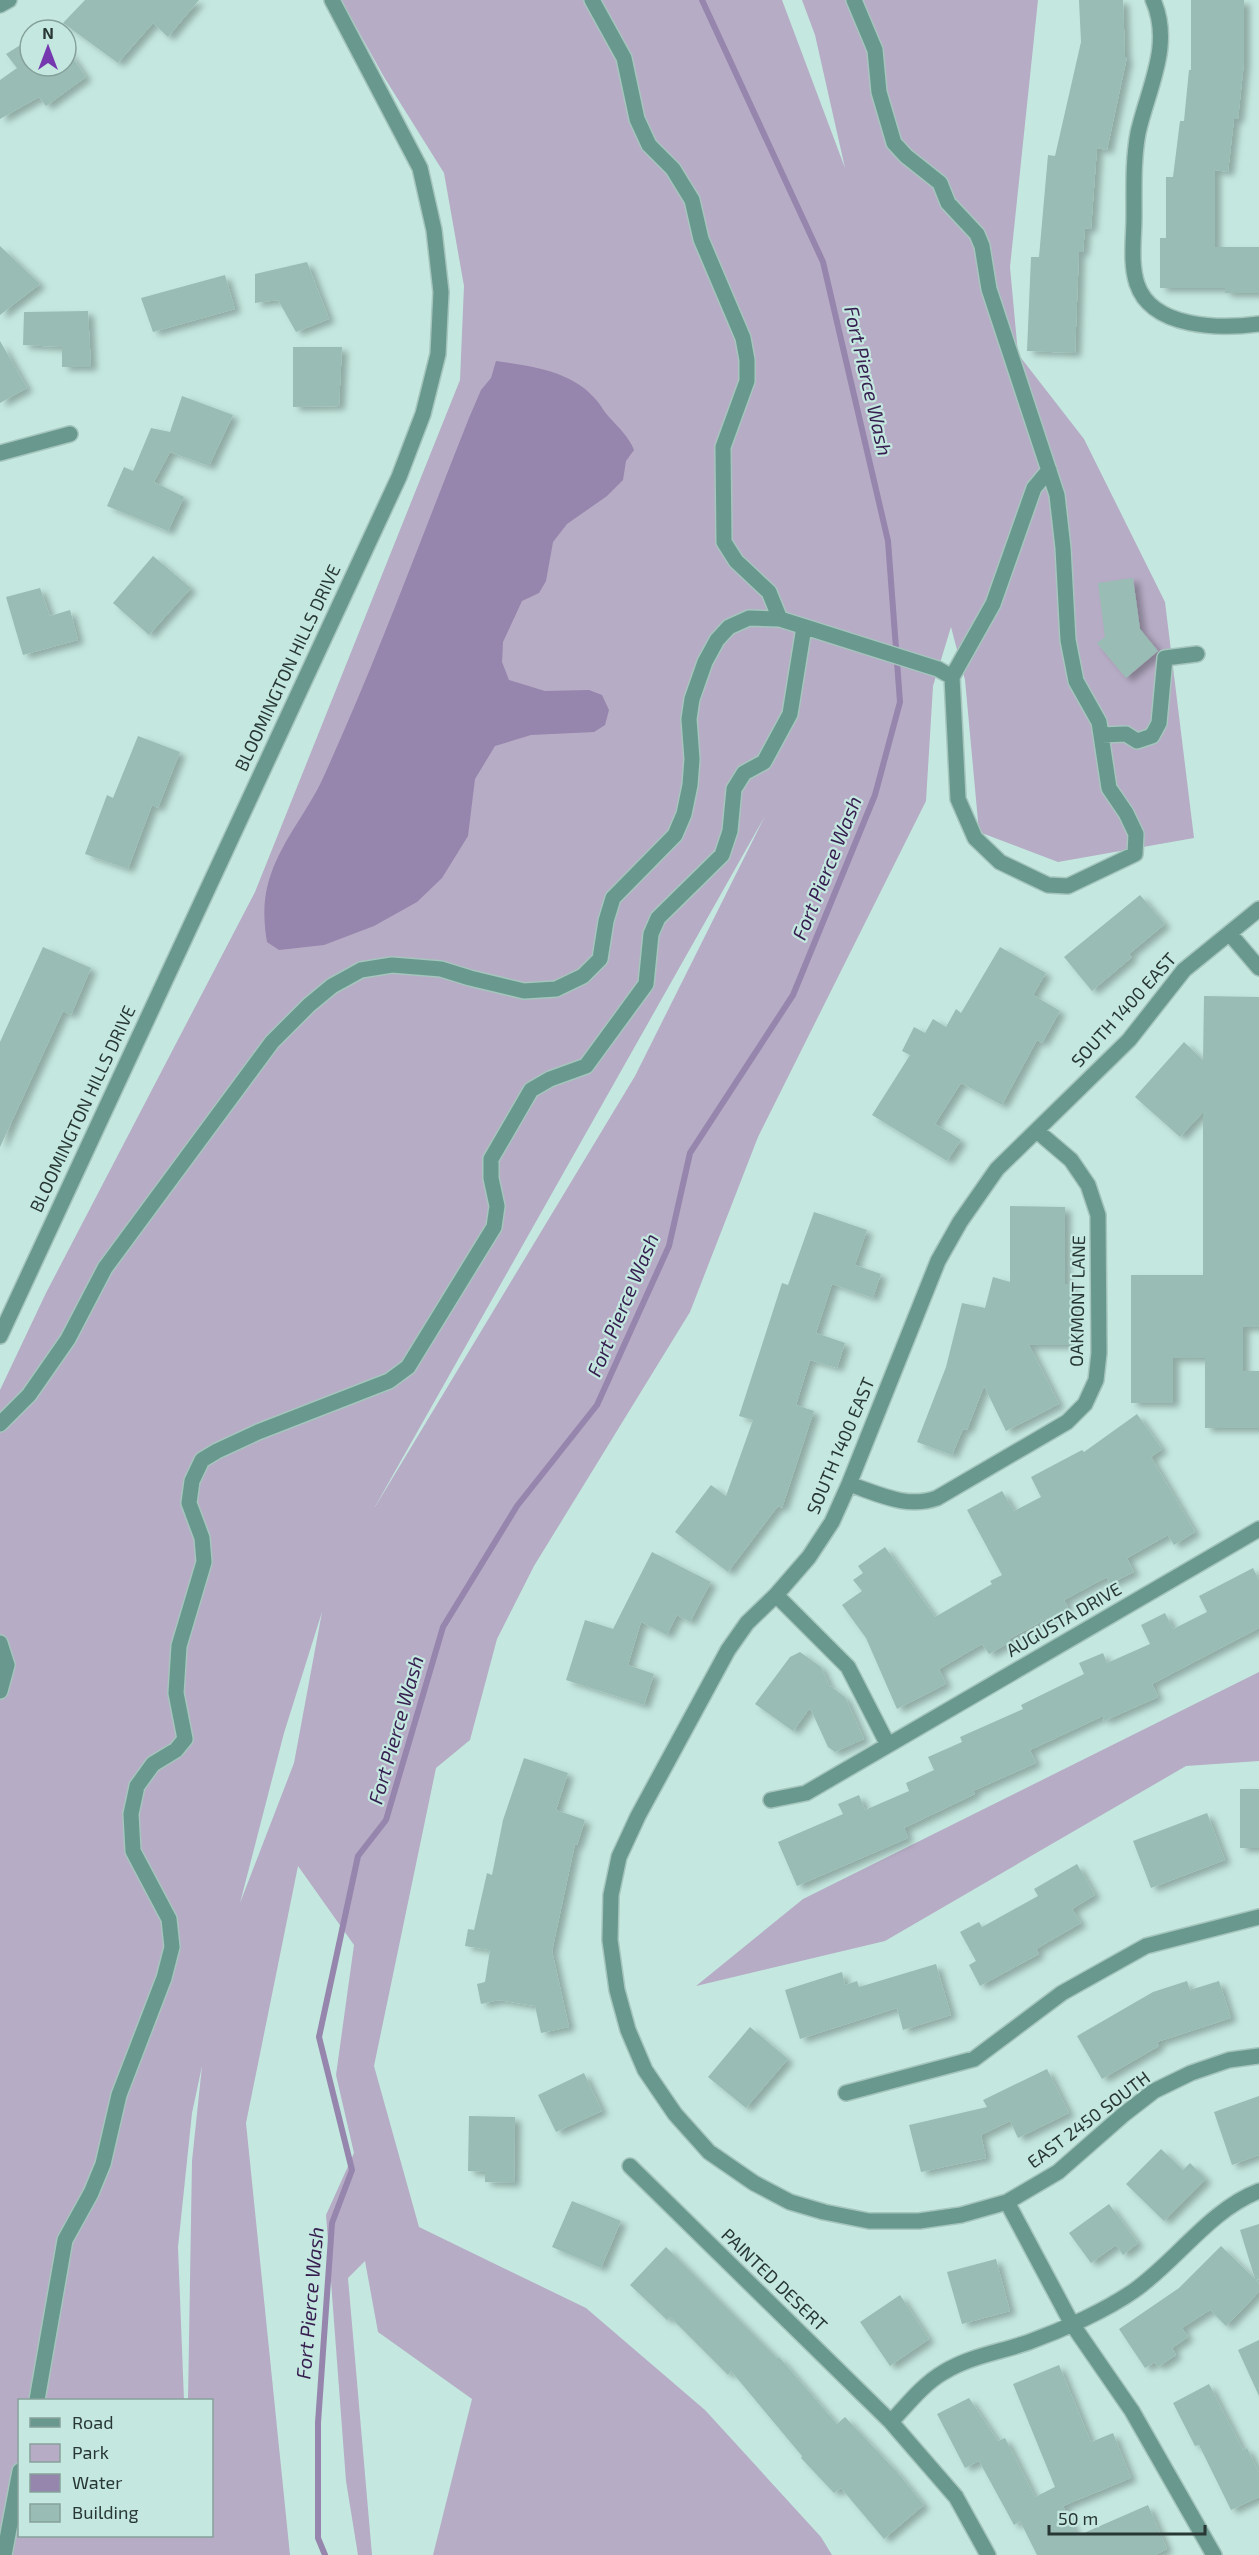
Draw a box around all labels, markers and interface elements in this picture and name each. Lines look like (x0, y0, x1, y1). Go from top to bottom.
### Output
north arrow (18, 18, 78, 78)
text: N (42, 23, 54, 42)
water label: Fort Pierce Wash (840, 304, 898, 458)
street label: BLOOMINGTON HILLS DRIVE (229, 561, 345, 775)
water label: Fort Pierce Wash (786, 792, 866, 943)
street label: SOUTH 1400 EAST (1066, 947, 1181, 1071)
street label: BLOOMINGTON HILLS DRIVE (24, 1002, 140, 1216)
water label: Fort Pierce Wash (581, 1230, 663, 1380)
street label: OAKMONT LANE (1065, 1235, 1089, 1367)
street label: SOUTH 1400 EAST (801, 1373, 879, 1517)
street label: AUGUSTA DRIVE (1002, 1577, 1125, 1661)
water label: Fort Pierce Wash (362, 1653, 428, 1807)
street label: EAST 2450 SOUTH (1023, 2066, 1154, 2172)
street label: PAINTED DESERT (717, 2223, 833, 2336)
water label: Fort Pierce Wash (290, 2226, 328, 2380)
legend (18, 2399, 213, 2537)
text: Road (72, 2411, 113, 2433)
text: Park (72, 2441, 109, 2463)
text: Water (72, 2471, 122, 2493)
scale bar (1049, 2498, 1205, 2536)
text: Building (72, 2501, 139, 2523)
text: 50 m (1058, 2507, 1098, 2529)

